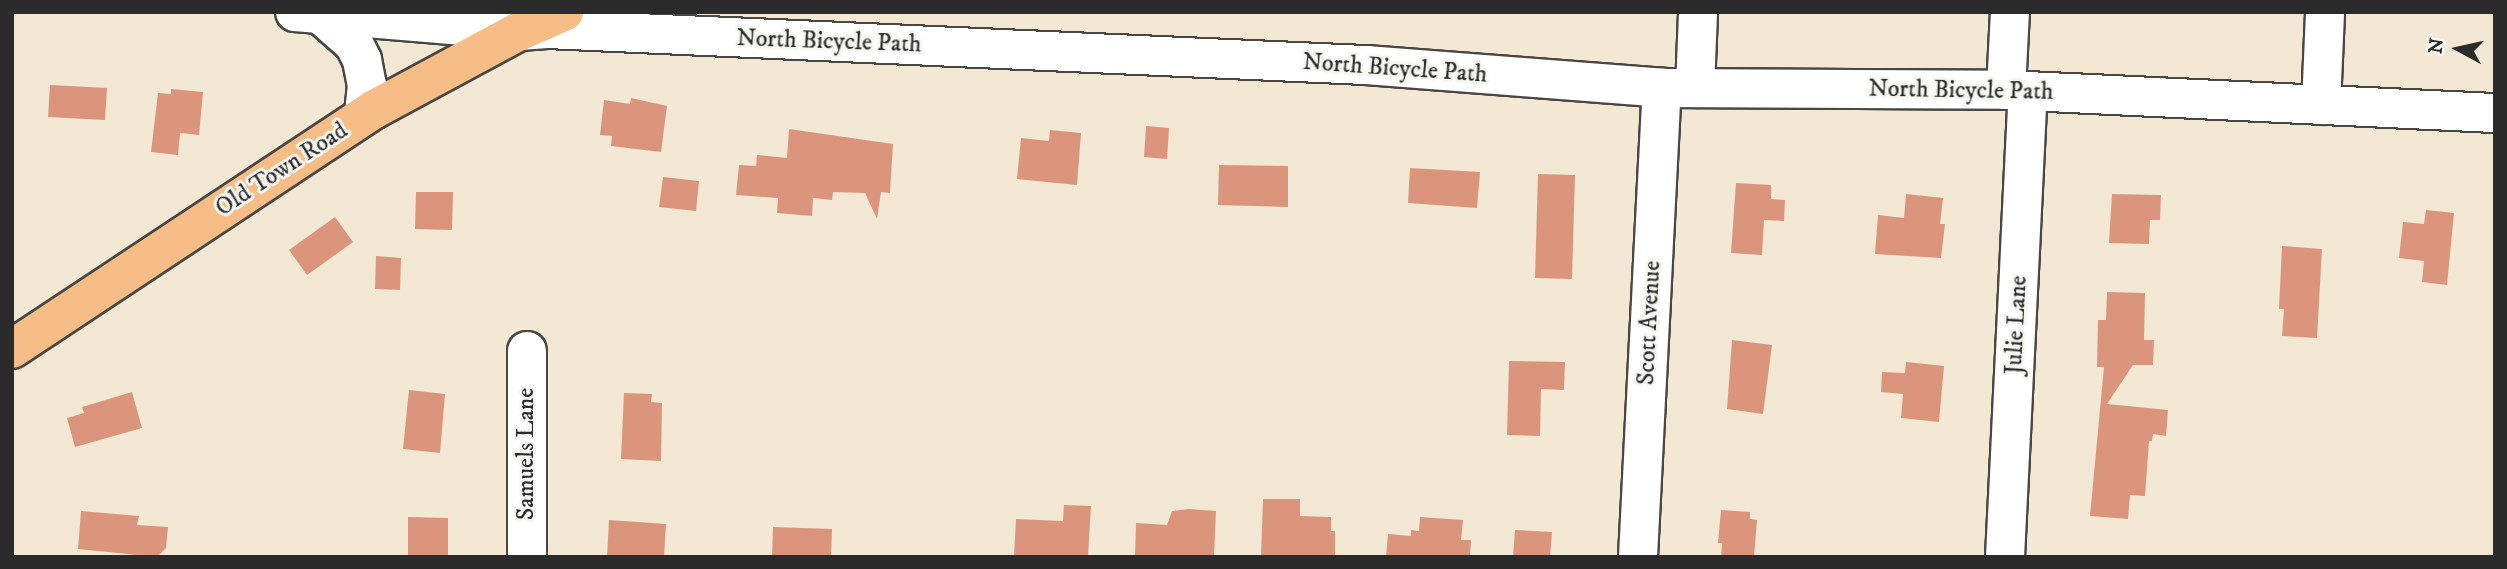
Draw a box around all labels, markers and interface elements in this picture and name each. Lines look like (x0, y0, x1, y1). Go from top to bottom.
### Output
north arrow (2423, 14, 2493, 84)
street label: North Bicycle Path (736, 24, 922, 60)
text: N (2424, 37, 2449, 55)
street label: North Bicycle Path (1302, 48, 1488, 90)
street label: North Bicycle Path (1868, 75, 2054, 107)
street label: Old Town Road (211, 117, 353, 223)
street label: Scott Avenue (1632, 260, 1668, 386)
street label: Julie Lane (2000, 275, 2034, 375)
street label: Samuels Lane (513, 388, 541, 520)

